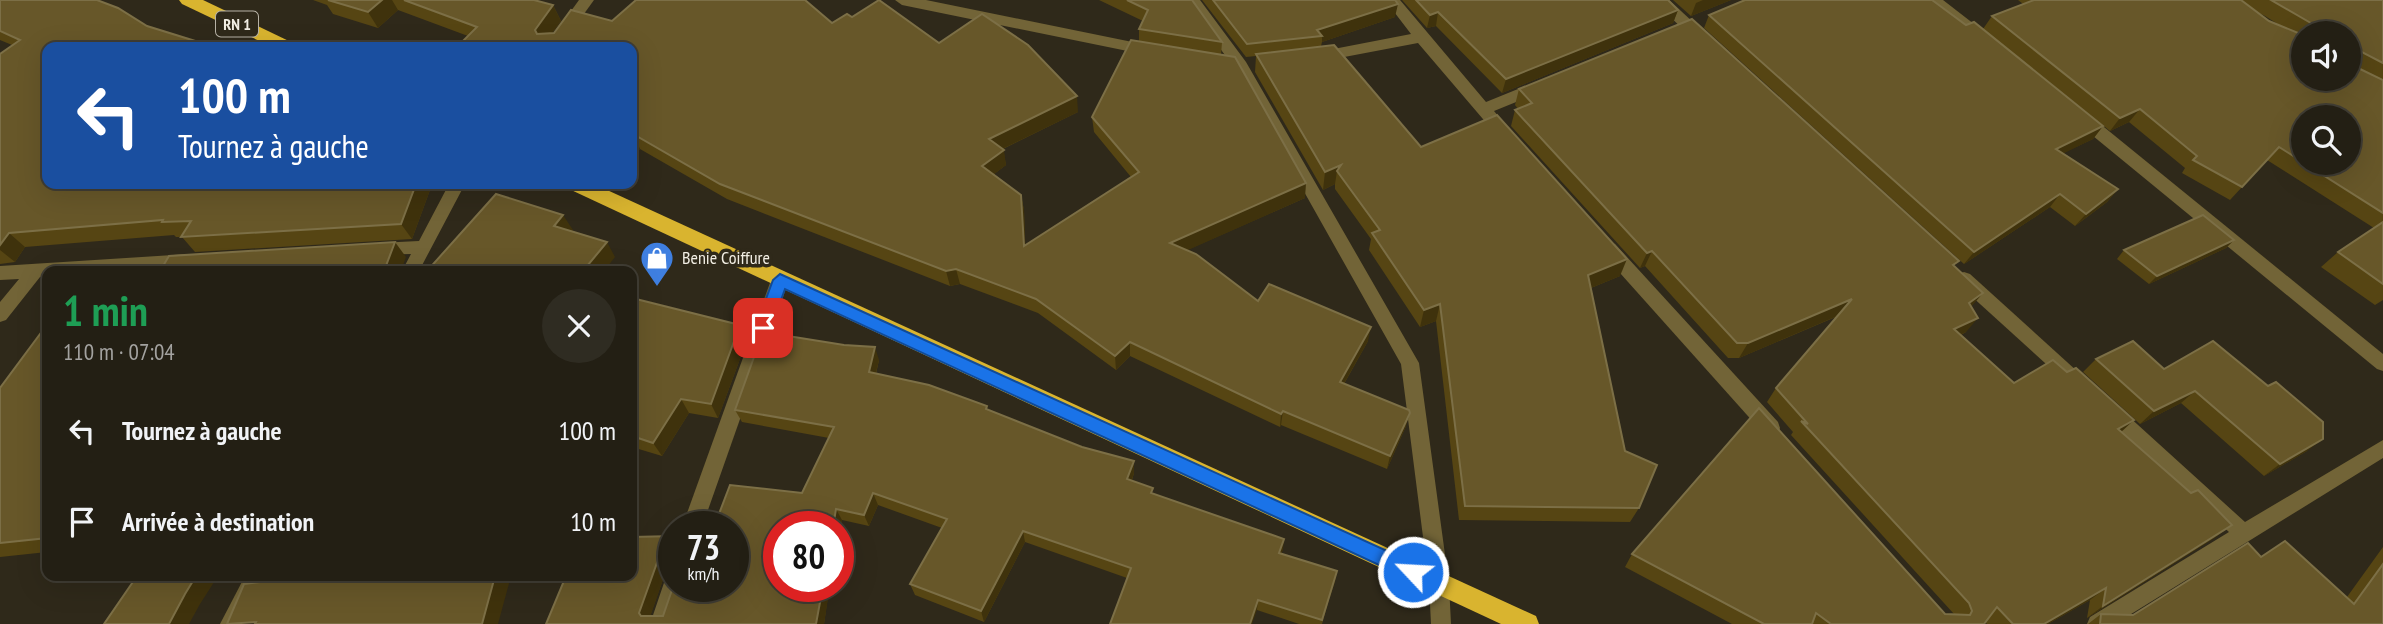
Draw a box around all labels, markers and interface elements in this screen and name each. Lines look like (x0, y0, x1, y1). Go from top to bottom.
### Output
road number: RN 1 (216, 12, 258, 36)
map controls (2291, 21, 2361, 175)
button: sound (2291, 21, 2361, 91)
text: 100 m (178, 63, 291, 127)
icon: left (63, 70, 154, 161)
button: search (2291, 105, 2361, 175)
text: Tournez à gauche (178, 125, 369, 167)
shop icon: Benie Coiffure (638, 239, 676, 288)
place label: Benie Coiffure (682, 246, 770, 269)
text: 1 min (63, 283, 148, 338)
button: close (542, 289, 616, 363)
pin (733, 298, 793, 358)
icon: arrive (744, 309, 782, 347)
text: 110 m · 07:04 (63, 337, 175, 366)
icon: left (63, 412, 101, 450)
text: Tournez à gauche (122, 414, 282, 447)
text: 100 m (558, 414, 616, 447)
icon: arrive (63, 503, 101, 541)
text: Arrivée à destination (122, 505, 314, 538)
text: 10 m (570, 505, 616, 538)
speed limit sign: 80 (763, 511, 854, 602)
text: 73 (687, 524, 720, 570)
position arrow (1376, 535, 1450, 609)
text: km/h (688, 562, 719, 585)

